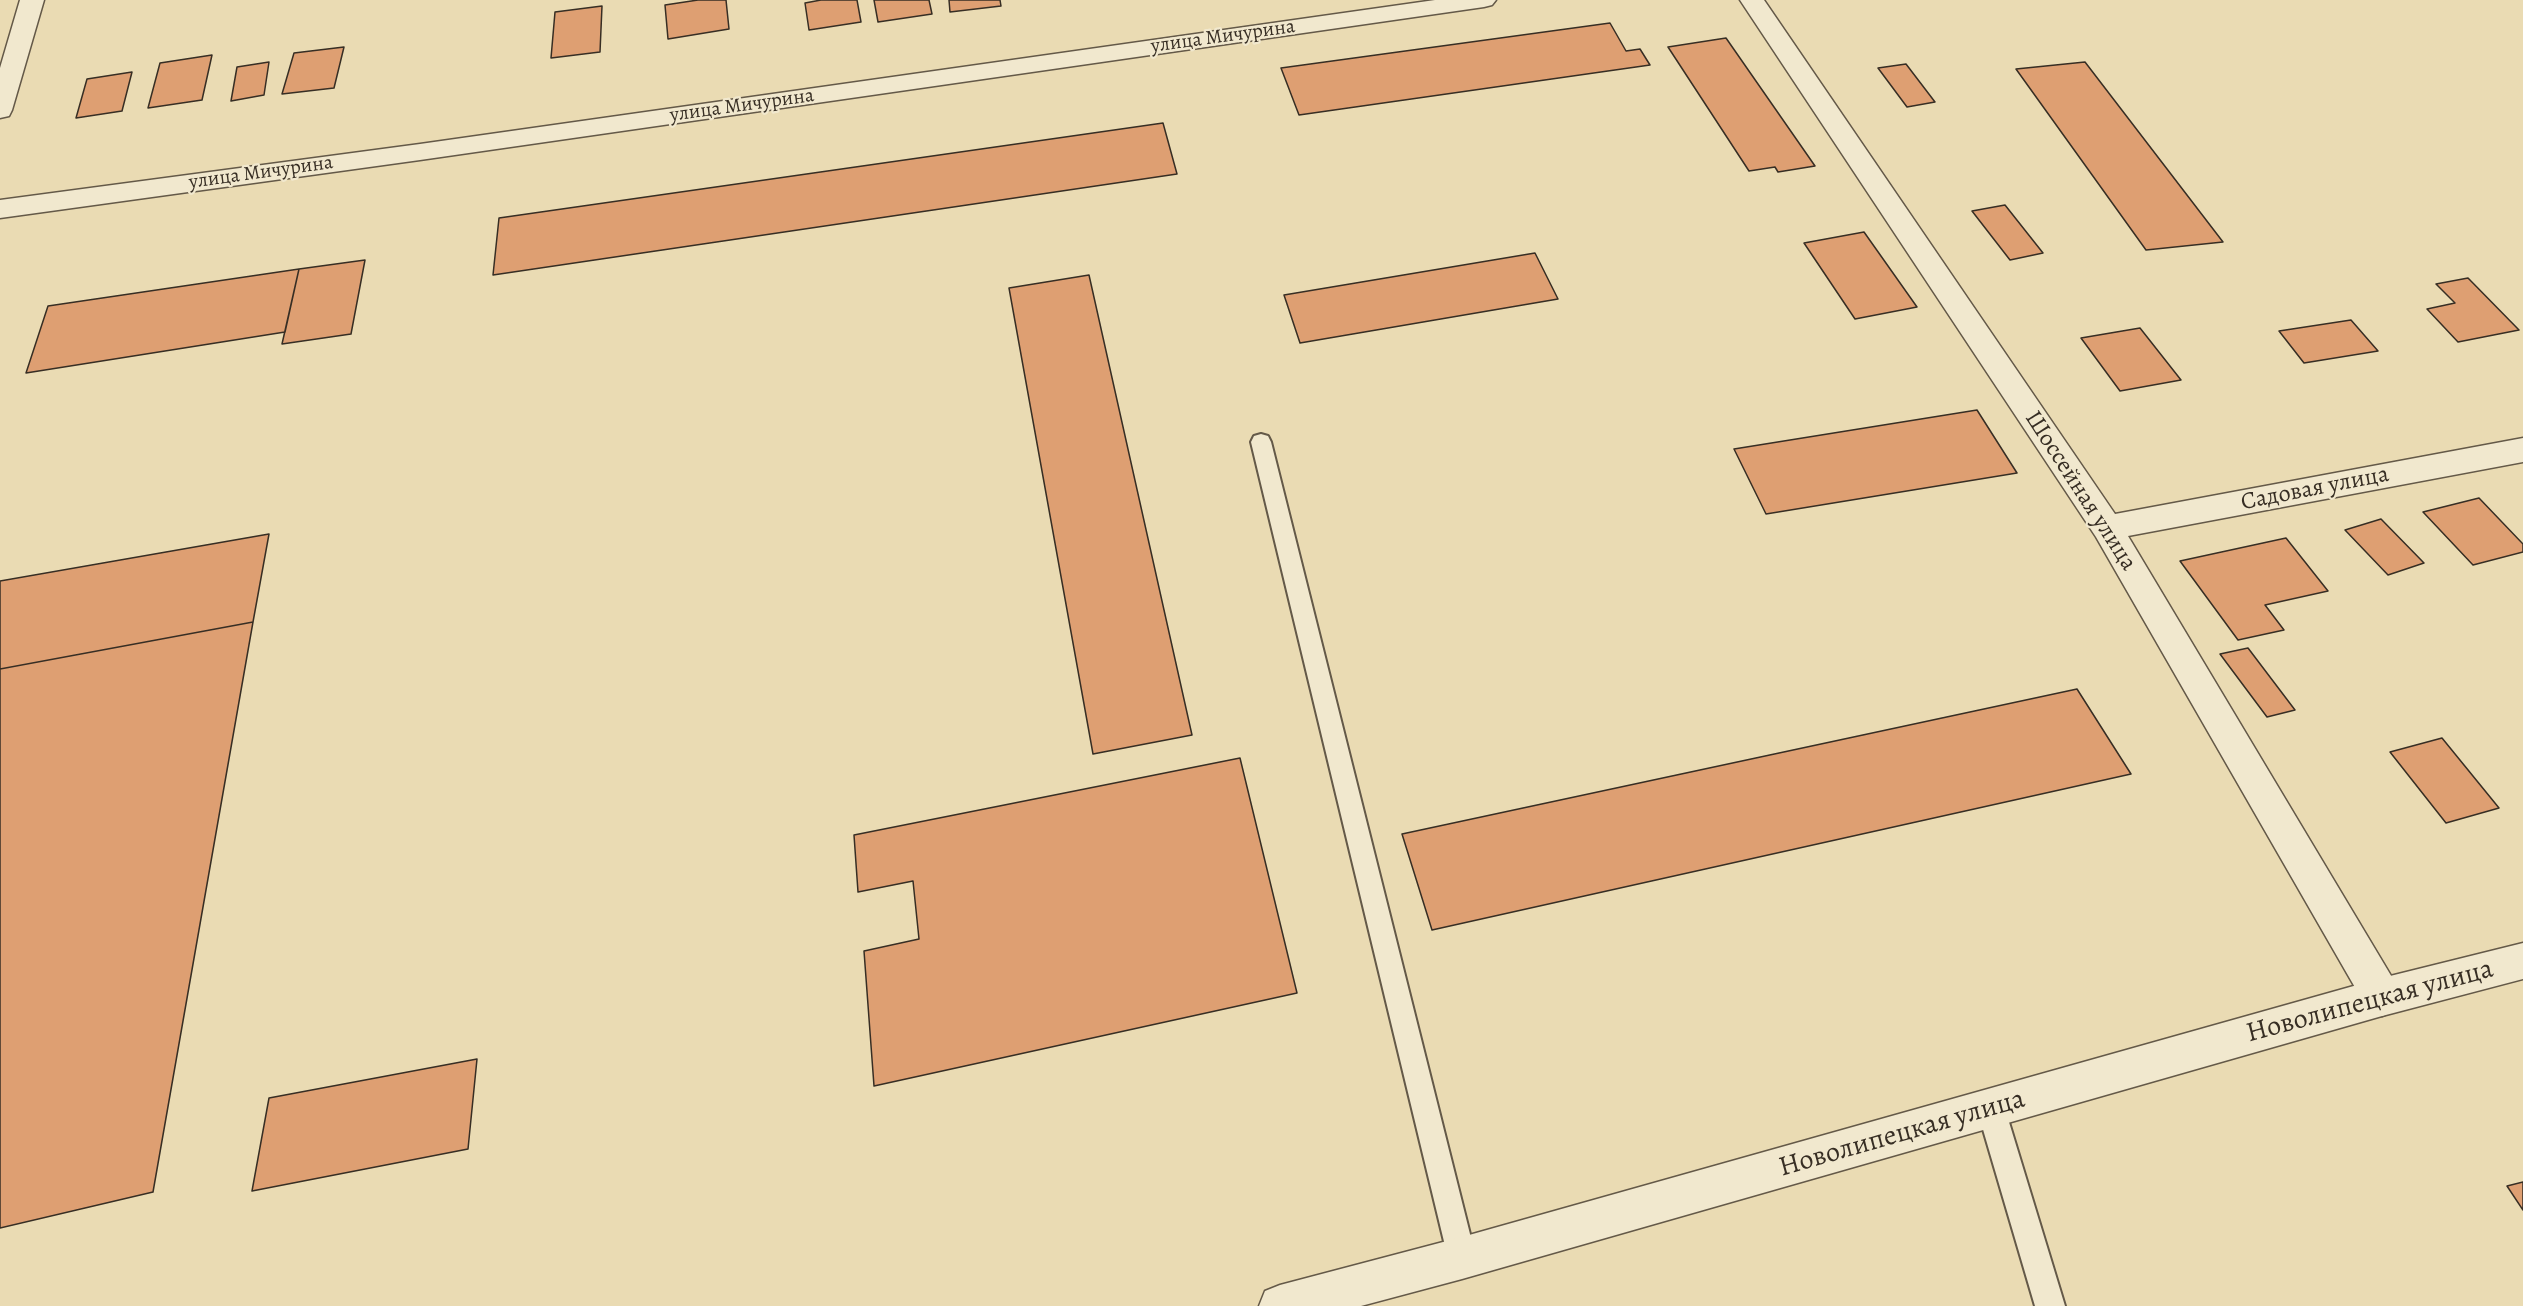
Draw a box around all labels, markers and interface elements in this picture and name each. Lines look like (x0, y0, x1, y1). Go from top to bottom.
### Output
street label: улица Мичурина (1149, 15, 1297, 59)
street label: улица Мичурина (668, 84, 816, 128)
street label: улица Мичурина (187, 151, 335, 195)
street label: Шоссейная улица (2018, 406, 2142, 576)
street label: Садовая улица (2239, 461, 2391, 517)
street label: Новолипецкая улица (2243, 953, 2497, 1051)
street label: Новолипецкая улица (1775, 1083, 2029, 1185)

